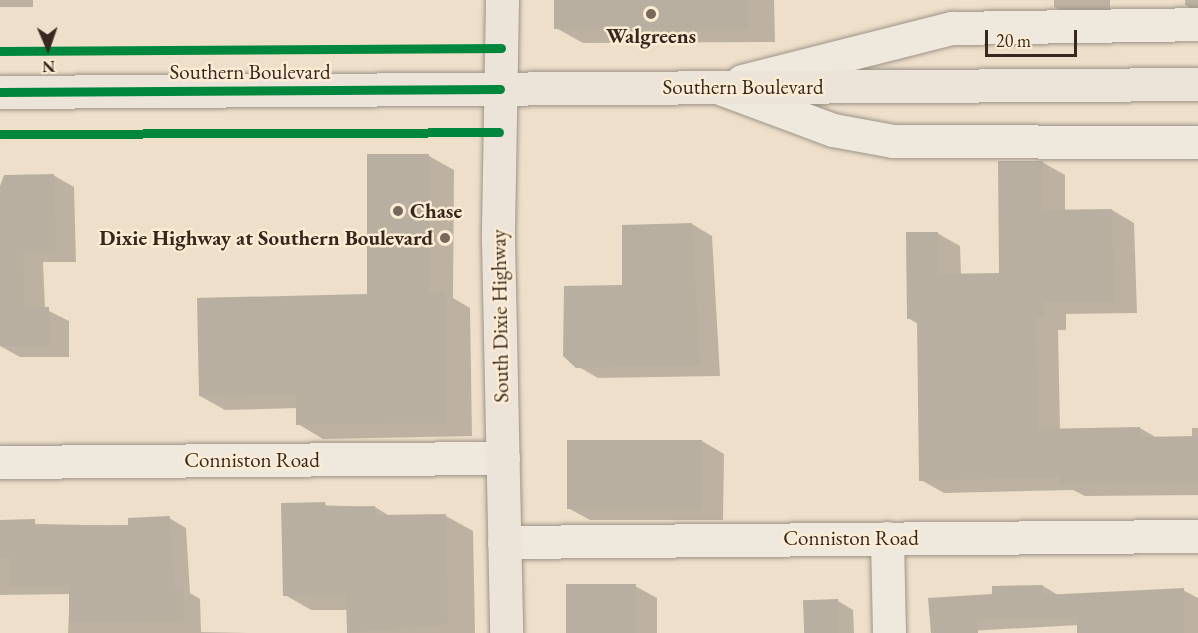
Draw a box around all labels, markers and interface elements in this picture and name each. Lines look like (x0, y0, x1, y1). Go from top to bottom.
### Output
marker: Walgreens (644, 7, 658, 21)
north arrow (18, 18, 78, 78)
scale bar (988, 18, 1080, 56)
place label: Walgreens (606, 23, 696, 49)
text: 20 m (996, 29, 1031, 52)
text: N (42, 56, 55, 77)
street label: Southern Boulevard (169, 59, 331, 85)
street label: Southern Boulevard (662, 74, 824, 100)
place label: Chase (410, 198, 462, 224)
marker: Chase (391, 204, 405, 218)
place label: Dixie Highway at Southern Boulevard (99, 225, 433, 251)
street label: South Dixie Highway (486, 229, 514, 403)
marker: Dixie Highway at Southern Boulevard (438, 231, 452, 245)
street label: Conniston Road (184, 447, 320, 473)
street label: Conniston Road (783, 525, 919, 551)

